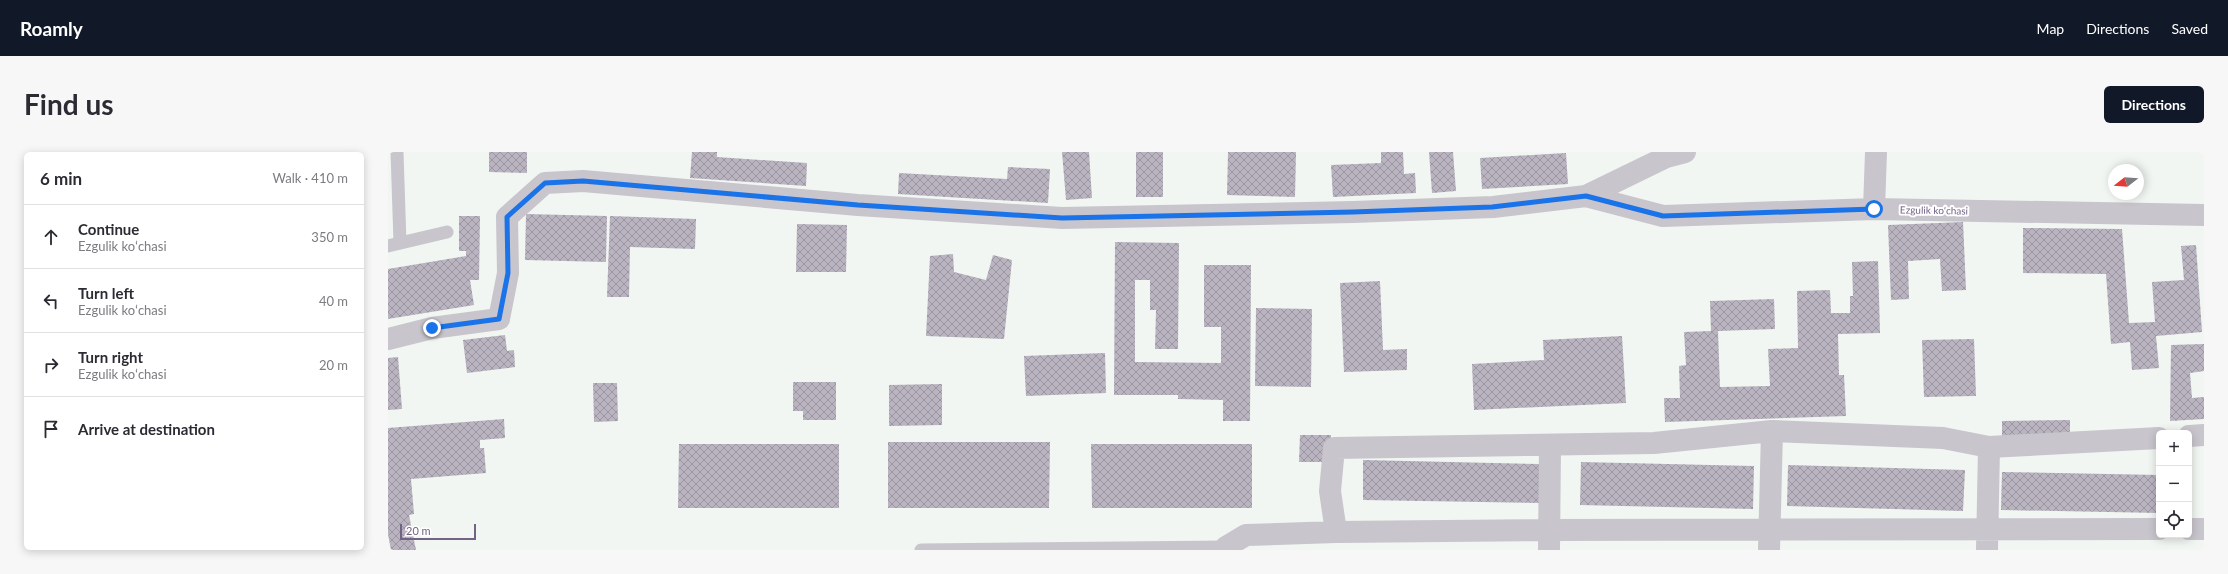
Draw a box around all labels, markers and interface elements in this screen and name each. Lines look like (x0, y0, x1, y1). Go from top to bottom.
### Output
text: Roamly (20, 17, 83, 40)
text: Map (2037, 20, 2064, 37)
text: Directions (2086, 20, 2149, 37)
text: Saved (2171, 20, 2208, 37)
button: Directions (2104, 86, 2204, 123)
text: Find us (24, 87, 114, 121)
north arrow (2108, 164, 2144, 200)
text: 6 min (40, 168, 82, 189)
text: Walk · 410 m (272, 170, 348, 186)
route start (1865, 200, 1883, 218)
street label: Ezgulik koʻchasi (1900, 203, 1968, 217)
text: Continue (78, 220, 139, 238)
icon: ahead (40, 226, 62, 248)
text: 350 m (311, 229, 348, 245)
text: Ezgulik koʻchasi (78, 238, 167, 254)
text: Turn left (78, 284, 134, 302)
icon: left (40, 290, 62, 312)
text: 40 m (319, 293, 348, 309)
text: Ezgulik koʻchasi (78, 302, 167, 318)
route end (423, 319, 441, 337)
text: Turn right (78, 348, 143, 366)
icon: right (40, 354, 62, 376)
text: 20 m (319, 357, 348, 373)
text: Ezgulik koʻchasi (78, 366, 167, 382)
icon: arrive (40, 418, 62, 440)
text: Arrive at destination (78, 420, 215, 438)
map controls (2156, 430, 2192, 538)
button: + (2156, 430, 2192, 466)
button: − (2156, 466, 2192, 502)
button: locate (2156, 502, 2192, 538)
scale bar (400, 522, 476, 541)
text: 20 m (406, 524, 431, 537)

